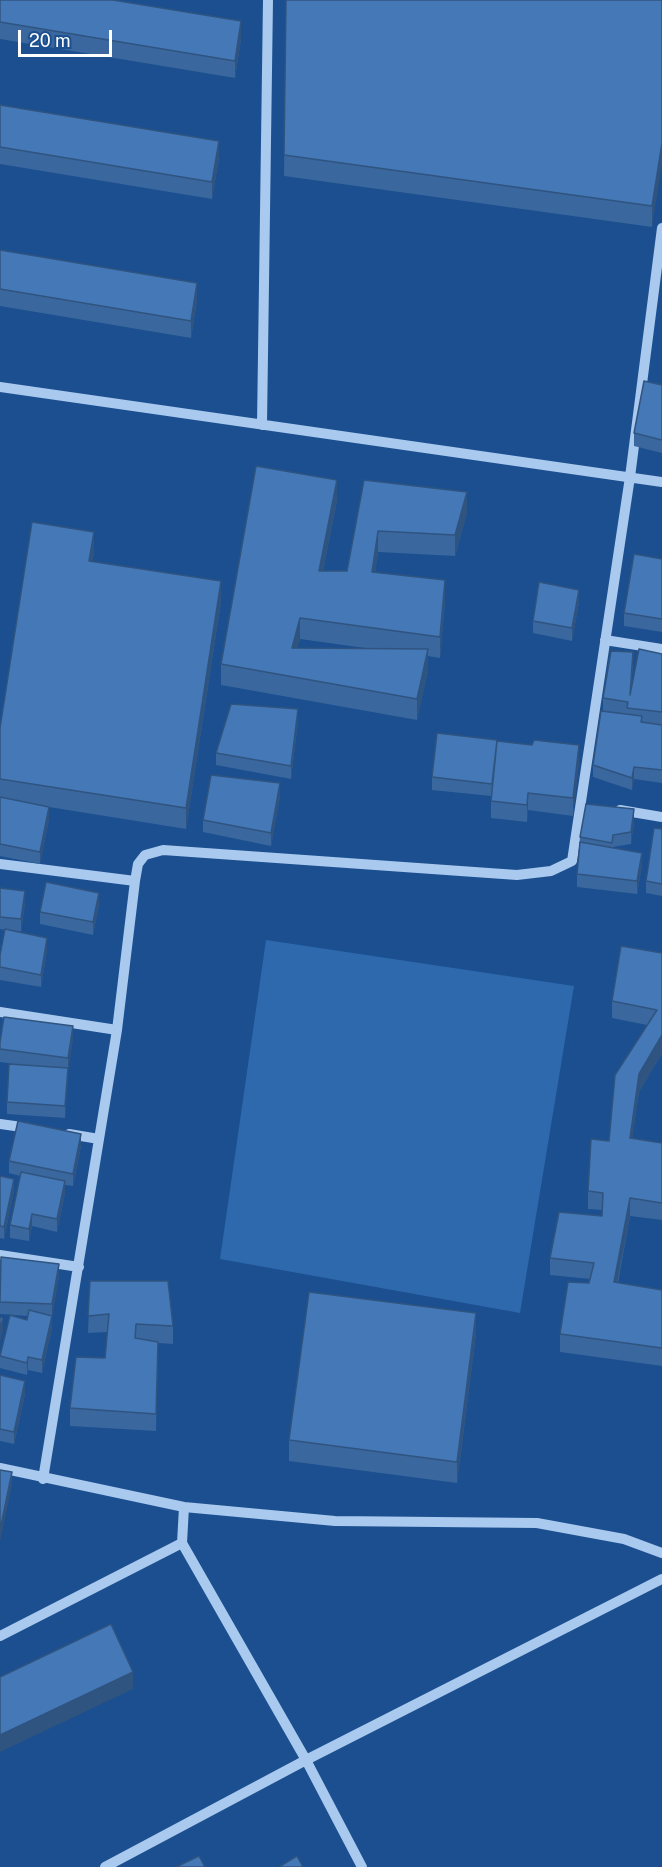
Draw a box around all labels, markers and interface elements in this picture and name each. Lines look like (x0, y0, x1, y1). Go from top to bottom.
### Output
scale bar (21, 18, 116, 56)
text: 20 m (29, 30, 71, 51)

